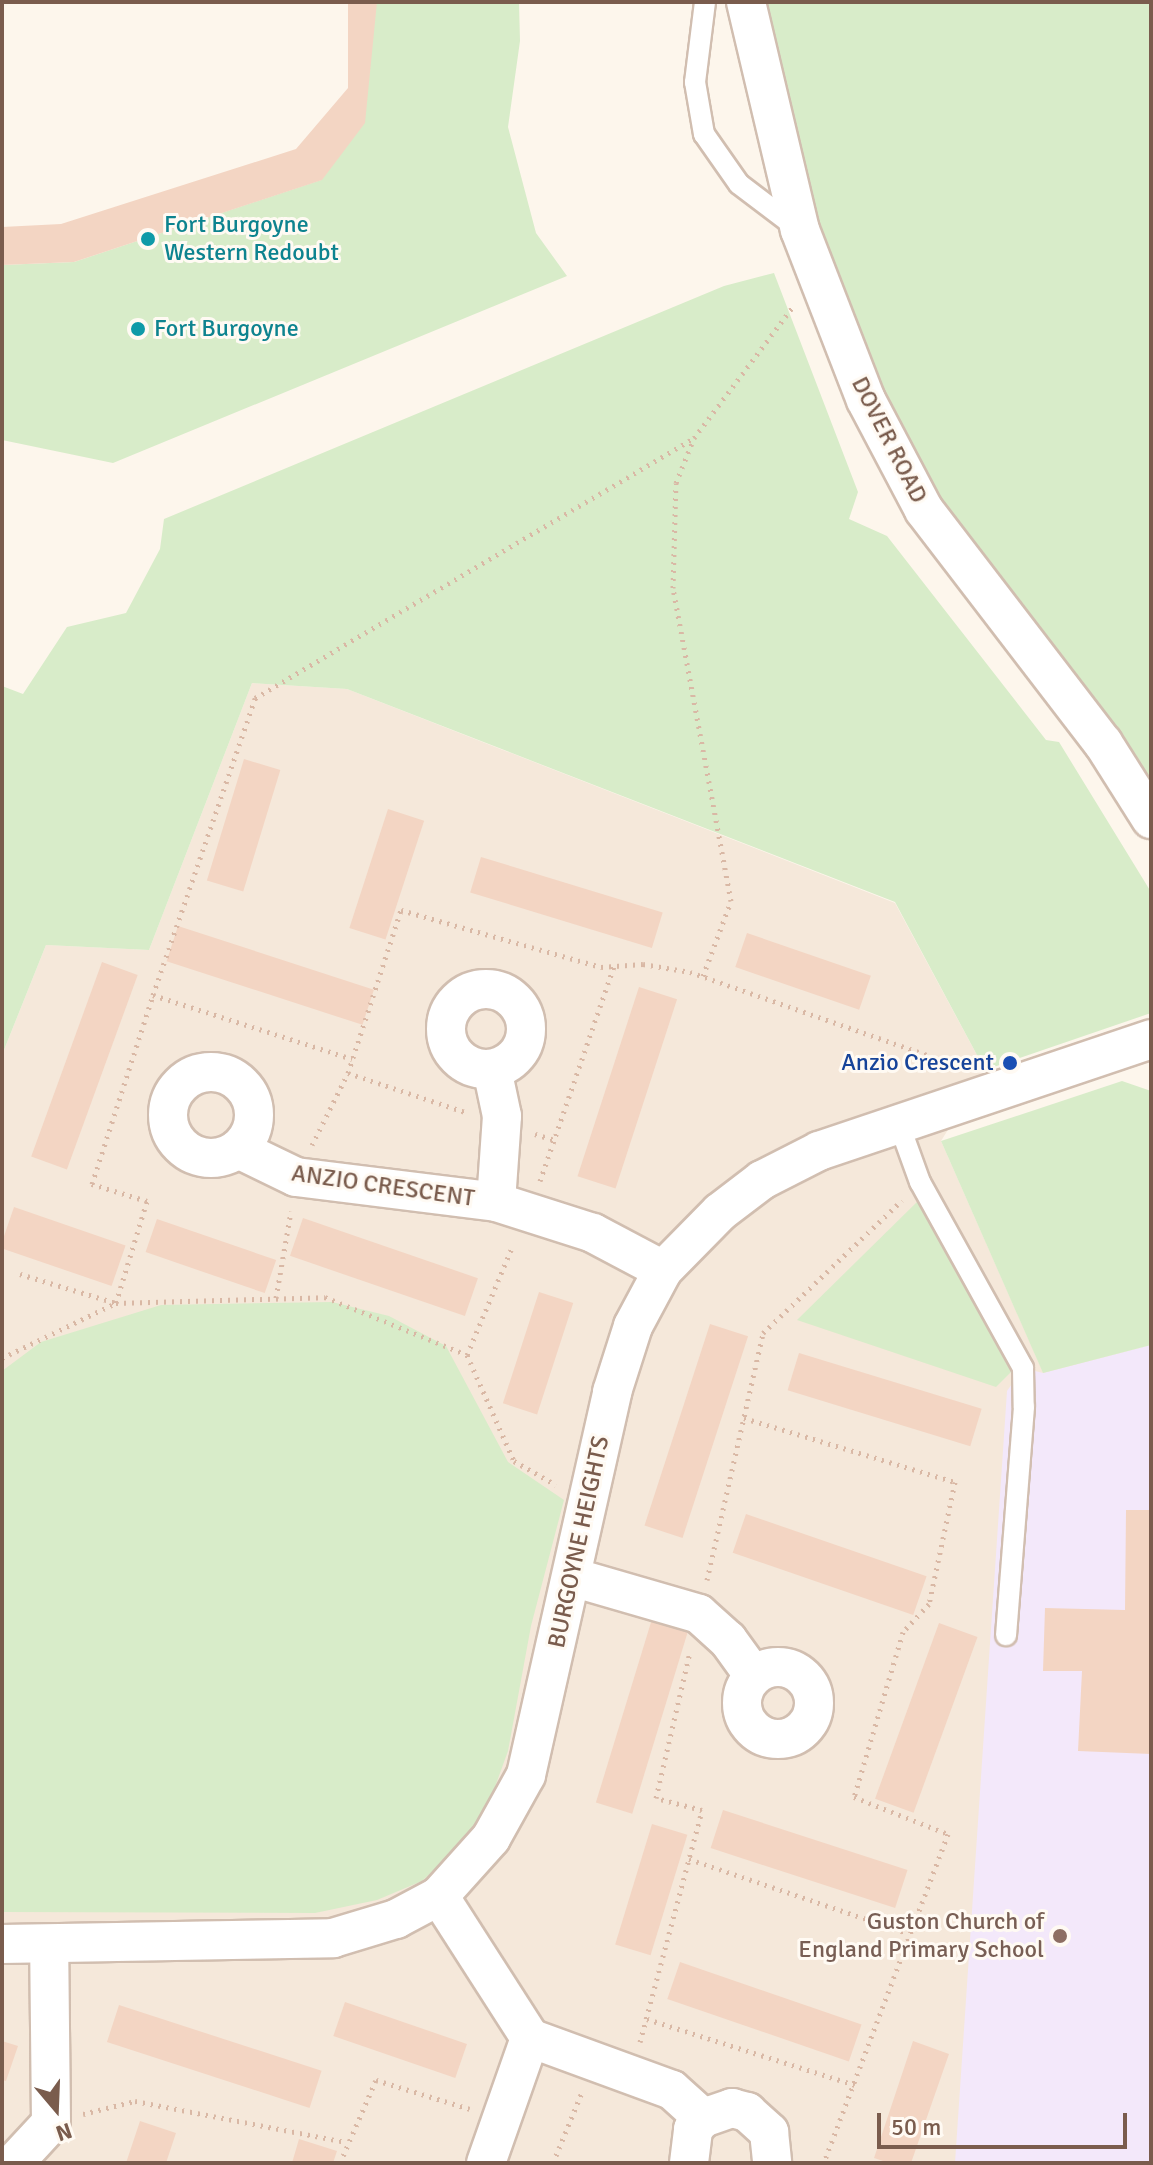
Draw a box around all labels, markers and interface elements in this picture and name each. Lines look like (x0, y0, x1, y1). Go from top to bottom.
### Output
place label: Fort Burgoyne Western Redoubt (164, 211, 339, 267)
marker: Fort Burgoyne Western Redoubt (139, 230, 157, 248)
place label: Fort Burgoyne (154, 315, 299, 343)
marker: Fort Burgoyne (129, 320, 147, 338)
street label: DOVER ROAD (845, 372, 933, 508)
place label: Anzio Crescent (841, 1049, 994, 1077)
marker: Anzio Crescent (1001, 1054, 1019, 1072)
street label: ANZIO CRESCENT (290, 1159, 476, 1213)
street label: BURGOYNE HEIGHTS (542, 1433, 616, 1651)
place label: Guston Church of England Primary School (798, 1908, 1044, 1964)
marker: Guston Church of England Primary School (1051, 1927, 1069, 1945)
north arrow (16, 2069, 96, 2149)
scale bar (881, 2097, 1131, 2147)
text: 50 m (891, 2112, 941, 2142)
text: N (52, 2117, 76, 2147)

